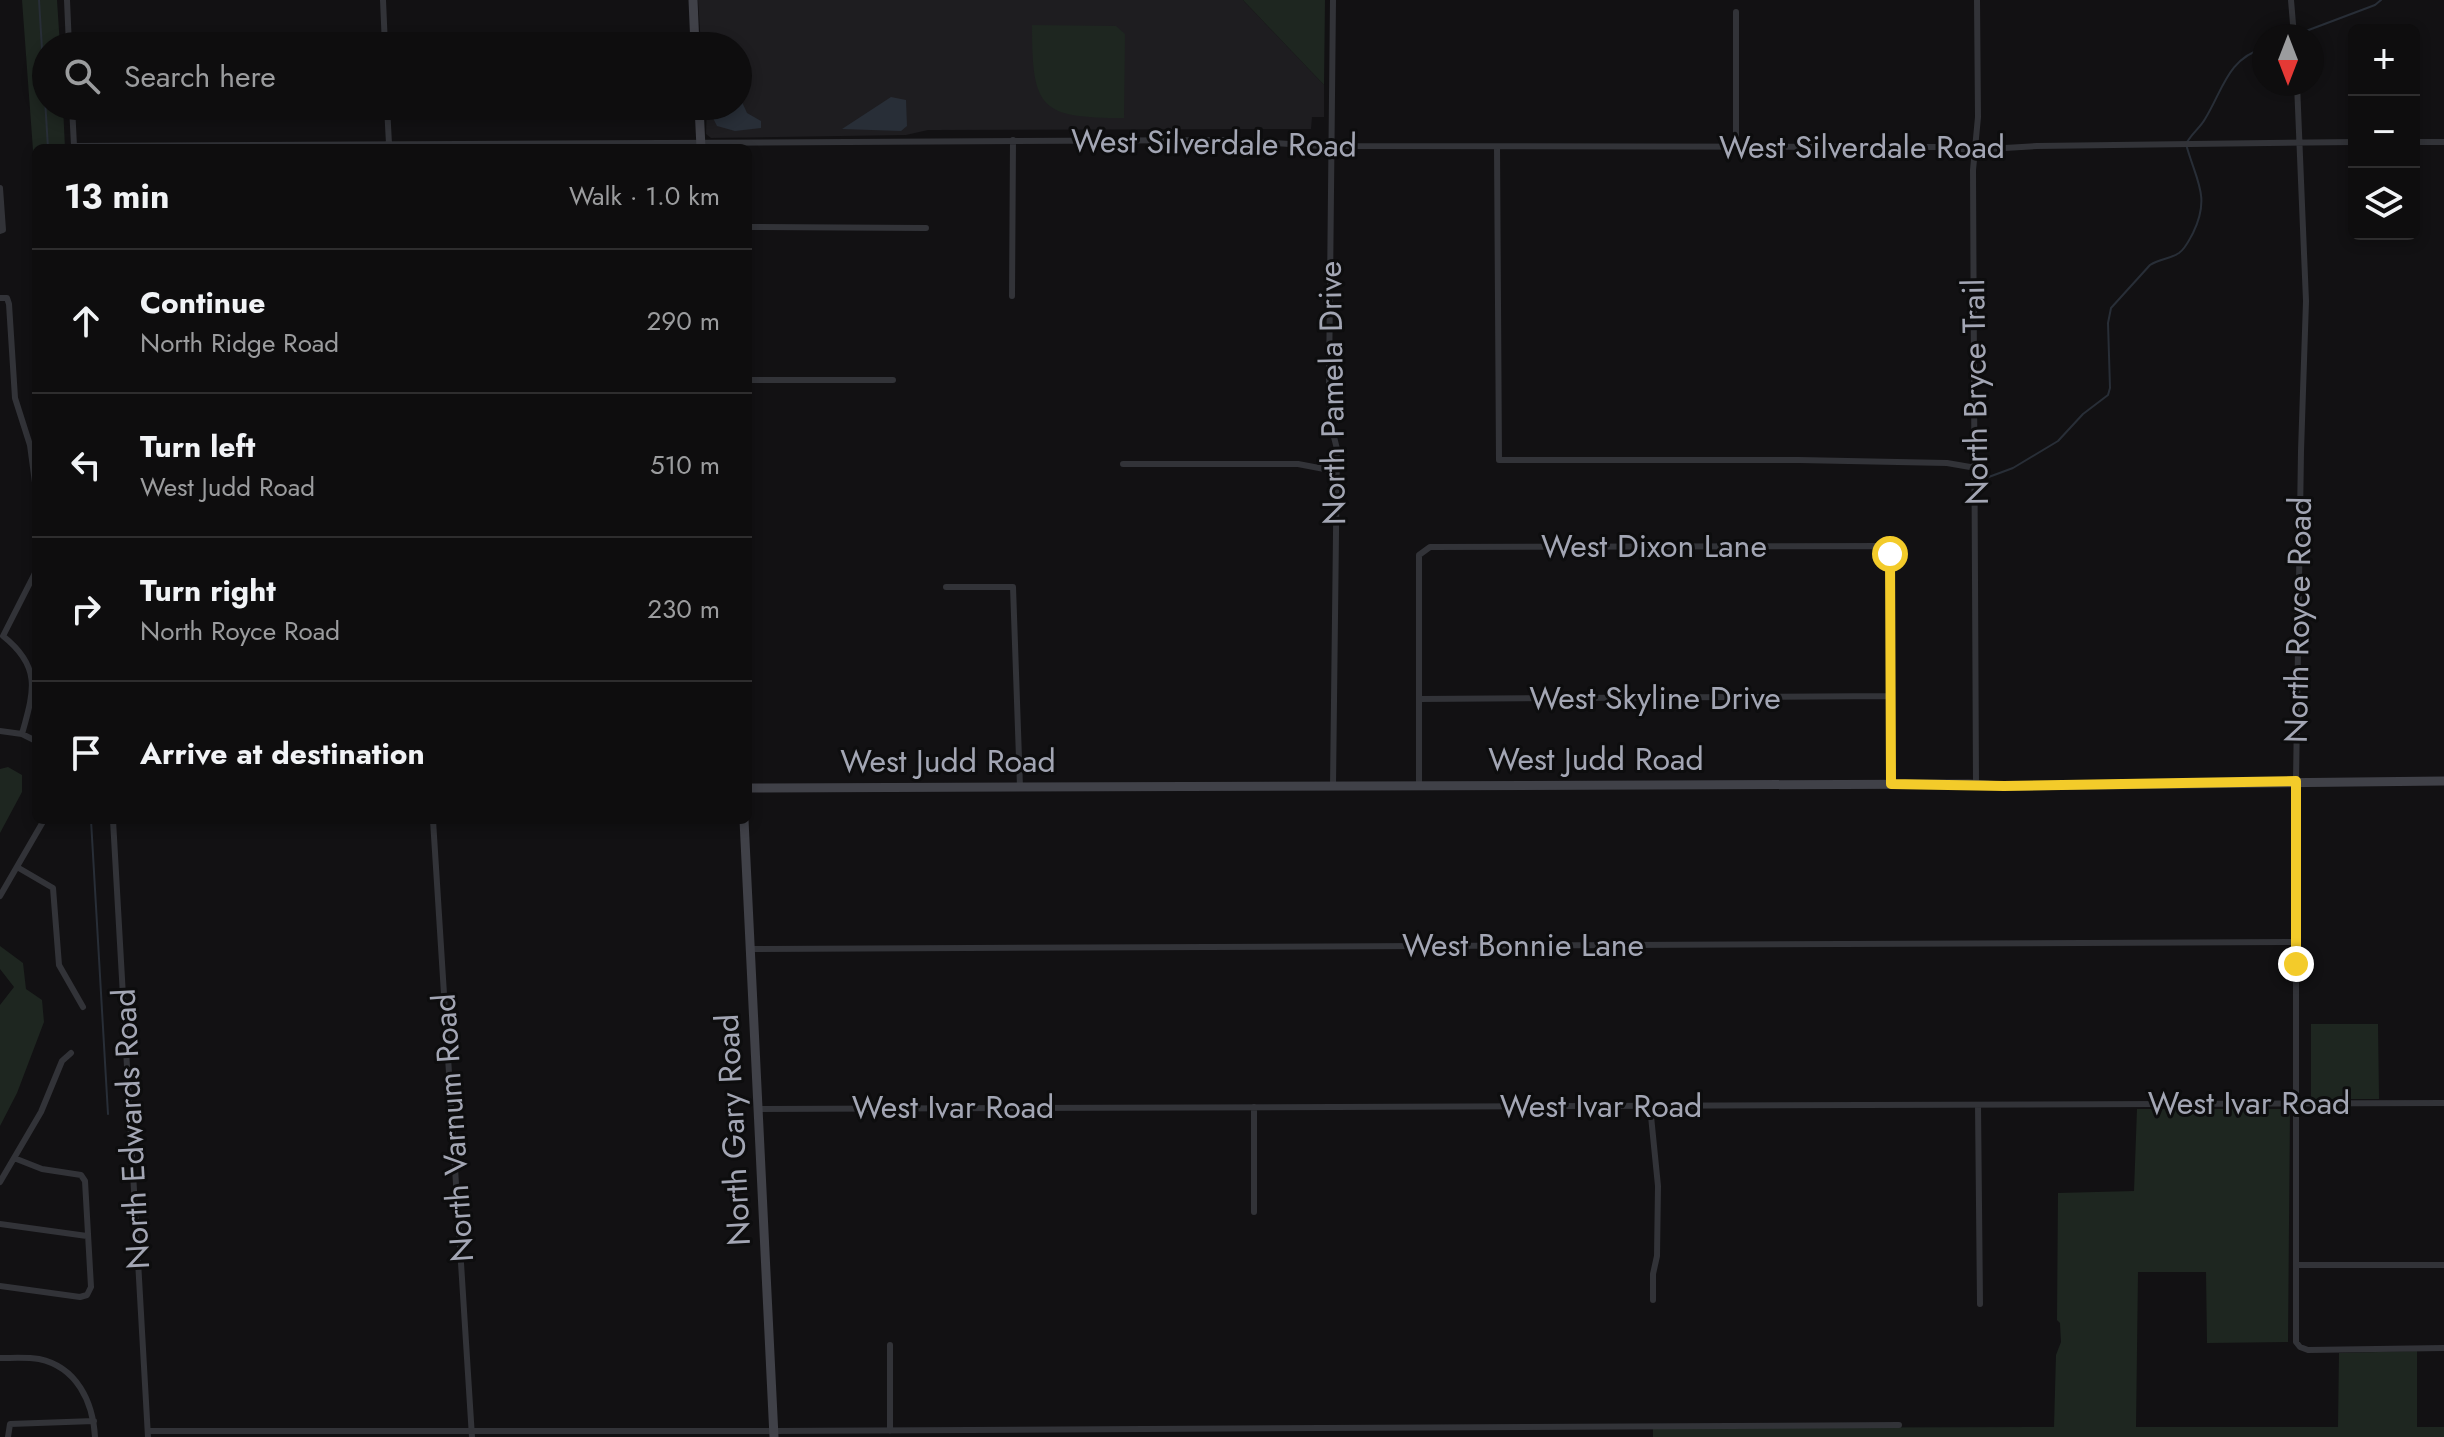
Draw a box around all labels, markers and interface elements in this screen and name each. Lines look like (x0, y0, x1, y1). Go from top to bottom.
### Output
north arrow (2252, 24, 2324, 96)
map controls (2348, 24, 2420, 240)
button: + (2348, 24, 2420, 96)
search box (32, 32, 752, 120)
icon: search (60, 54, 104, 98)
text: Search here (124, 55, 276, 98)
button: − (2348, 96, 2420, 168)
street label: West Silverdale Road (1071, 118, 1357, 168)
street label: West Silverdale Road (1719, 124, 2005, 170)
button: layers (2348, 168, 2420, 240)
text: 13 min (64, 172, 169, 221)
text: Walk · 1.0 km (569, 177, 720, 215)
street label: North Pamela Drive (1307, 261, 1357, 525)
street label: North Bryce Trail (1950, 278, 2000, 506)
text: Continue (140, 281, 266, 324)
icon: ahead (64, 299, 108, 343)
text: 290 m (647, 302, 720, 340)
text: North Ridge Road (140, 324, 339, 362)
text: Turn left (140, 425, 255, 468)
icon: left (64, 443, 108, 487)
text: 510 m (650, 446, 720, 484)
text: West Judd Road (140, 468, 315, 506)
street label: North Royce Road (2273, 496, 2323, 744)
street label: West Dixon Lane (1541, 523, 1767, 569)
route start (1872, 536, 1908, 572)
text: Turn right (140, 569, 276, 612)
icon: right (64, 587, 108, 631)
text: 230 m (647, 590, 720, 628)
text: North Royce Road (140, 612, 340, 650)
street label: West Skyline Drive (1529, 675, 1781, 721)
icon: arrive (64, 731, 108, 775)
text: Arrive at destination (140, 732, 425, 775)
street label: West Judd Road (1488, 736, 1704, 782)
street label: West Judd Road (840, 738, 1056, 784)
street label: West Bonnie Lane (1402, 922, 1644, 968)
route end (2278, 946, 2314, 982)
street label: North Edwards Road (101, 987, 161, 1271)
street label: North Varnum Road (421, 992, 485, 1264)
street label: North Gary Road (704, 1013, 762, 1247)
street label: West Ivar Road (2148, 1080, 2350, 1126)
street label: West Ivar Road (1500, 1083, 1702, 1129)
street label: West Ivar Road (852, 1084, 1054, 1130)

